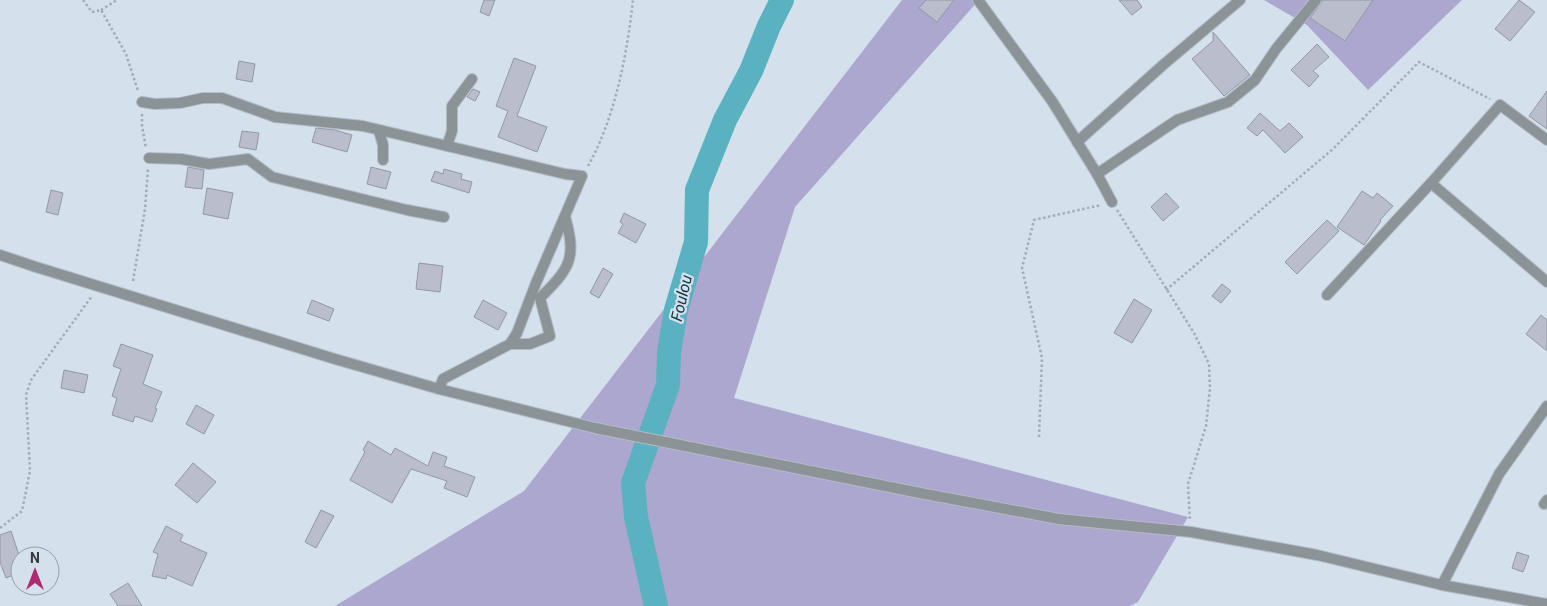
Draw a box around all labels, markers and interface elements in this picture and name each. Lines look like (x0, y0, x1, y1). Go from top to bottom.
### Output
water label: Foulou (667, 273, 696, 323)
north arrow (10, 546, 60, 596)
text: N (30, 550, 40, 566)

